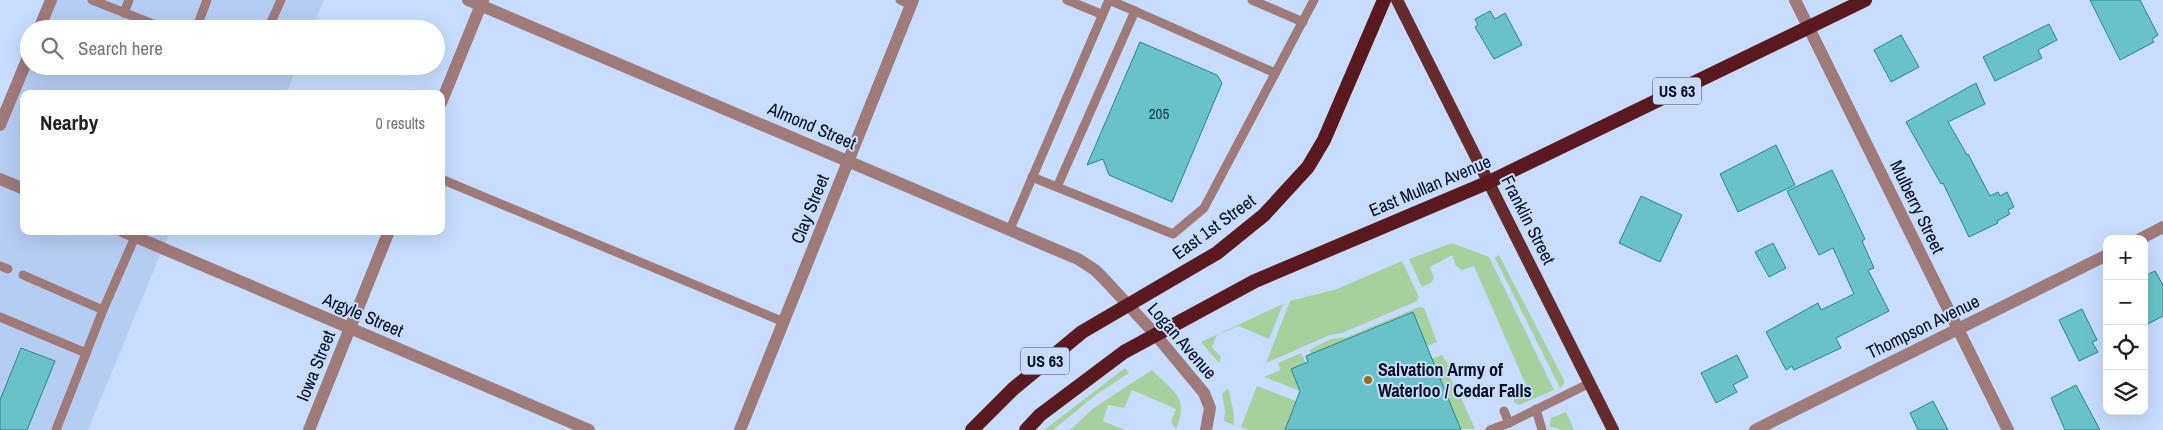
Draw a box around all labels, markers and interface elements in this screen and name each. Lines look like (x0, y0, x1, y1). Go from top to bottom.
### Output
search box (20, 20, 445, 75)
icon: search (38, 34, 66, 62)
text: Search here (78, 35, 163, 61)
road number: US 63 (1653, 78, 1701, 104)
street label: Almond Street (763, 95, 860, 155)
house number: 205 (1149, 103, 1169, 124)
text: Nearby (40, 108, 98, 137)
text: 0 results (375, 112, 425, 134)
street label: East Mullan Avenue (1365, 149, 1495, 222)
street label: Mulberry Street (1884, 156, 1951, 258)
street label: Clay Street (784, 170, 835, 247)
street label: Franklin Street (1495, 171, 1562, 269)
street label: East 1st Street (1167, 188, 1260, 265)
map controls (2103, 235, 2148, 415)
button: + (2103, 235, 2148, 280)
button: − (2103, 280, 2148, 325)
street label: Argyle Street (318, 286, 407, 343)
street label: Thompson Avenue (1862, 288, 1983, 365)
street label: Logan Avenue (1142, 297, 1223, 384)
button: locate (2103, 325, 2148, 370)
street label: Iowa Street (290, 327, 341, 405)
road number: US 63 (1021, 348, 1069, 374)
place label: Salvation Army of Waterloo / Cedar Falls (1378, 357, 1532, 403)
button: layers (2103, 370, 2148, 415)
marker: Salvation Army of Waterloo / Cedar Falls (1362, 374, 1374, 386)

